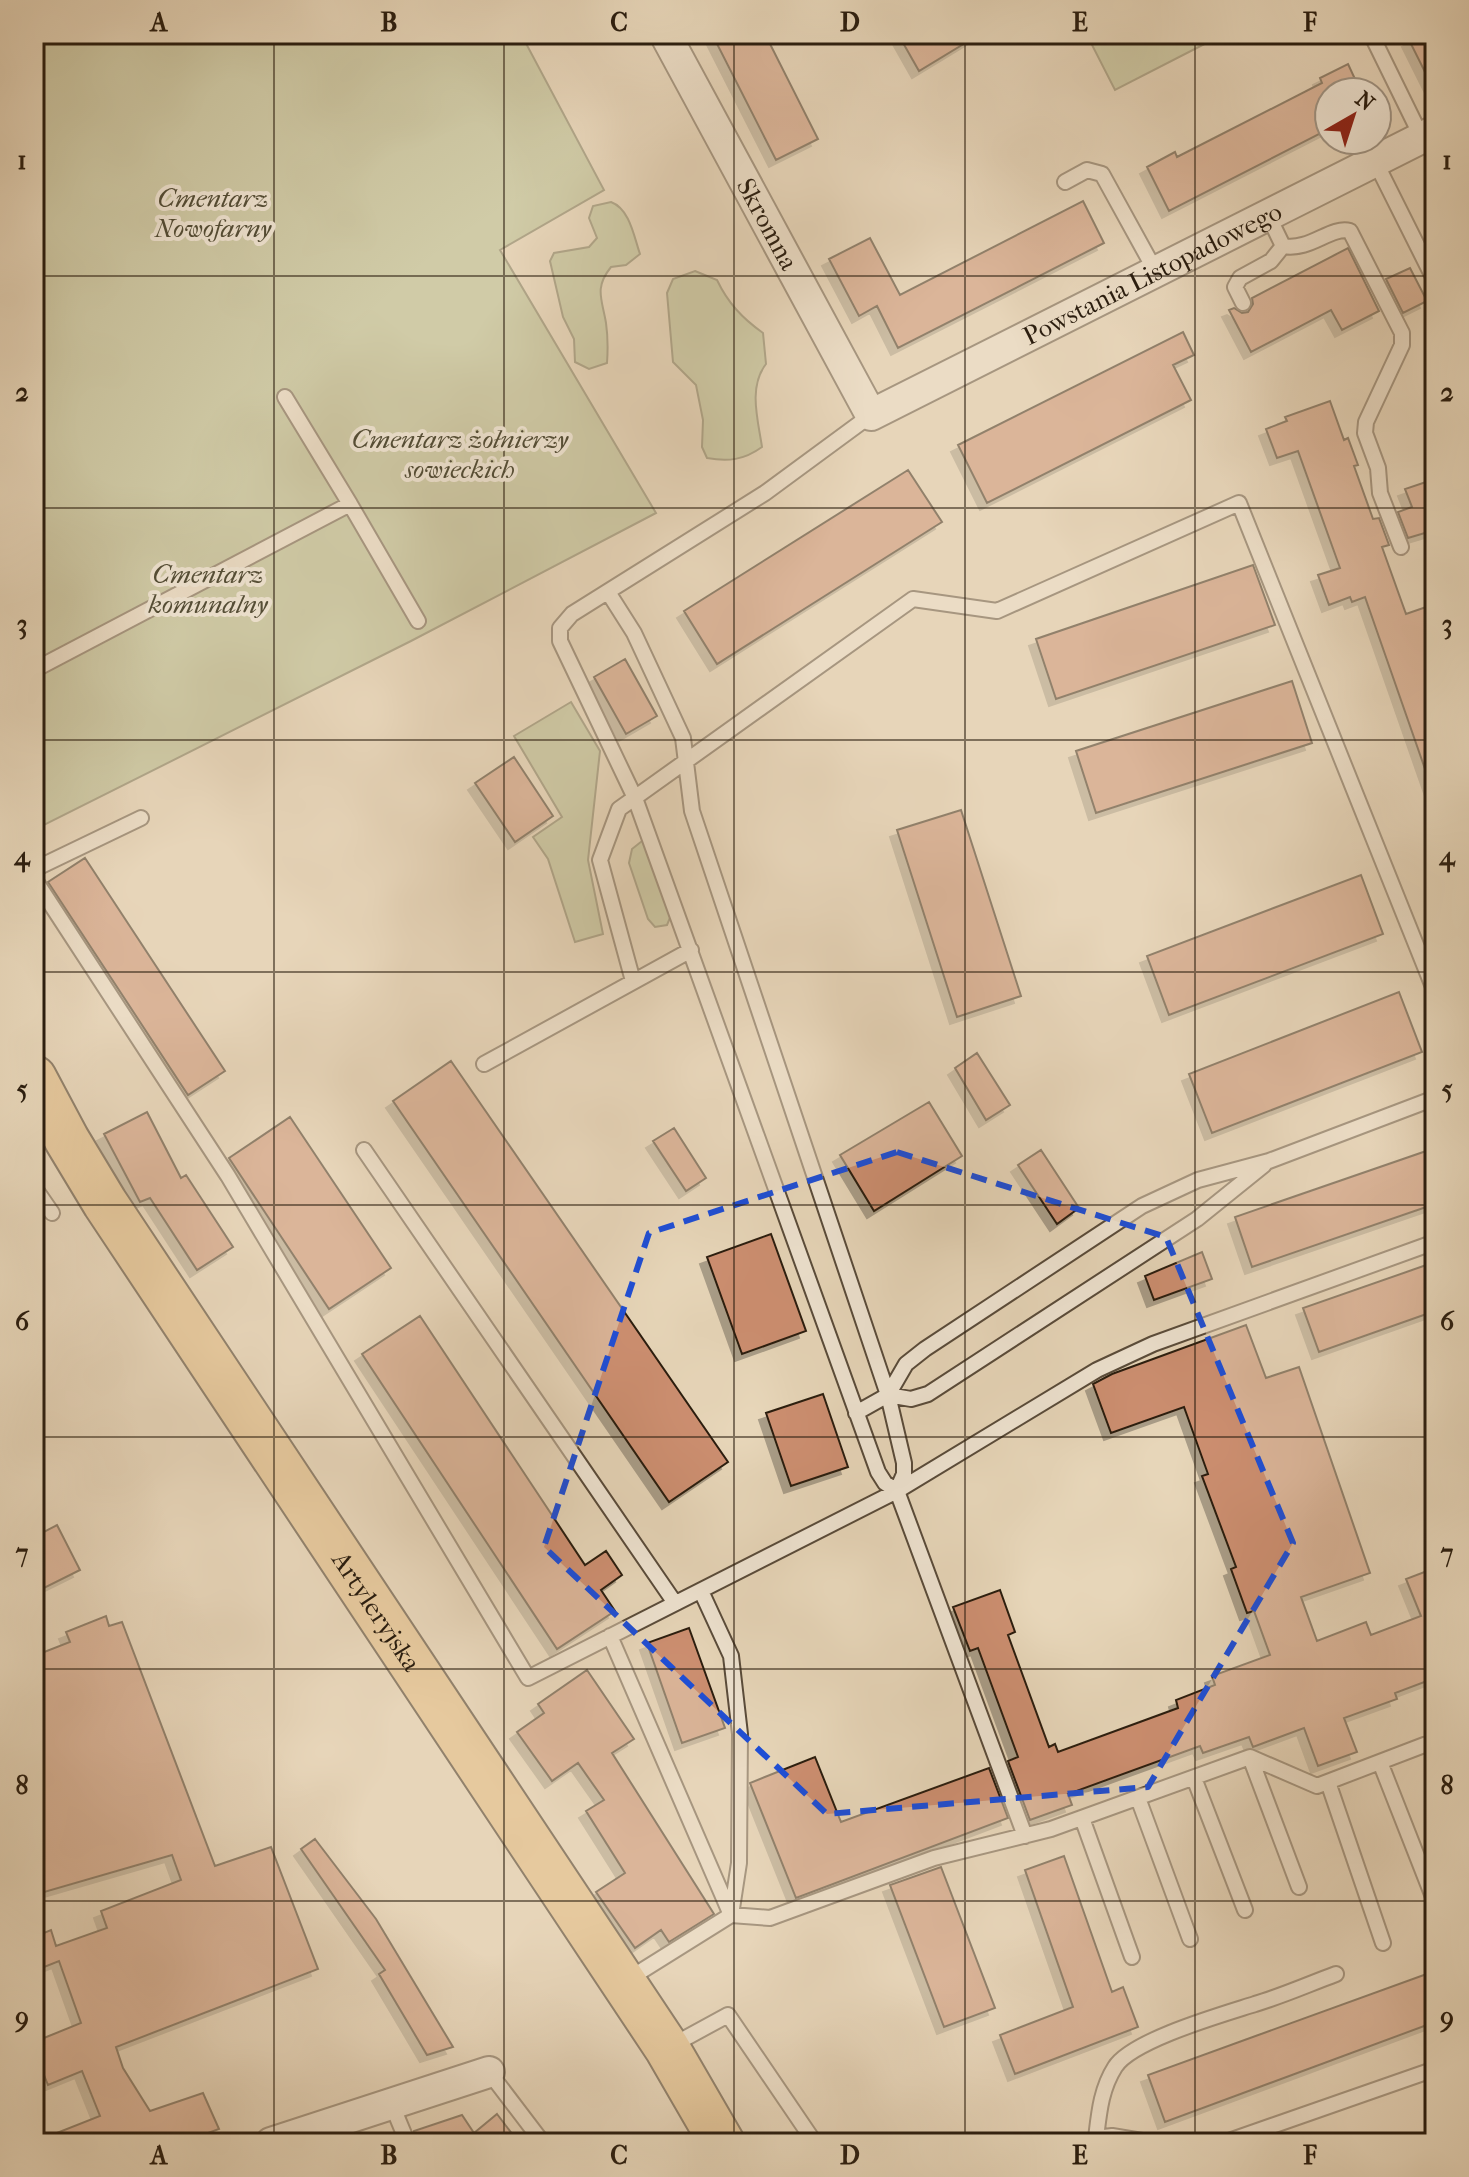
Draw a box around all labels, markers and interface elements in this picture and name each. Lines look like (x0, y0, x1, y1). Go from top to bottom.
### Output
text: A (149, 7, 169, 38)
text: B (381, 7, 398, 38)
text: C (610, 7, 628, 38)
text: D (840, 7, 860, 38)
text: E (1072, 7, 1088, 38)
text: F (1302, 7, 1317, 38)
north arrow (1313, 76, 1393, 156)
text: N (1350, 86, 1380, 117)
text: 1 (17, 145, 27, 176)
text: 1 (1442, 145, 1452, 176)
street label: Skromna (730, 173, 805, 276)
park label: Cmentarz Nowofarny (154, 183, 272, 244)
street label: Powstania Listopadowego (1018, 196, 1287, 352)
text: 2 (15, 377, 29, 408)
text: 2 (1440, 377, 1454, 408)
park label: Cmentarz żołnierzy sowieckich (352, 424, 569, 485)
park label: Cmentarz komunalny (147, 559, 269, 620)
text: 3 (17, 609, 27, 640)
text: 3 (1442, 609, 1452, 640)
text: 4 (13, 841, 31, 873)
text: 4 (1438, 841, 1456, 873)
text: 5 (16, 1074, 28, 1105)
text: 5 (1441, 1074, 1453, 1105)
text: 6 (15, 1306, 30, 1337)
text: 6 (1440, 1306, 1455, 1337)
text: 7 (15, 1538, 29, 1569)
text: 7 (1440, 1538, 1454, 1569)
street label: Artyleryjska (325, 1545, 428, 1678)
text: 8 (15, 1770, 29, 1801)
text: 8 (1440, 1770, 1454, 1801)
text: 9 (14, 2002, 29, 2033)
text: 9 (1439, 2002, 1454, 2033)
text: A (149, 2140, 169, 2171)
text: B (381, 2140, 398, 2171)
text: C (610, 2140, 628, 2171)
text: D (840, 2140, 860, 2171)
text: E (1072, 2140, 1088, 2171)
text: F (1302, 2140, 1317, 2171)

